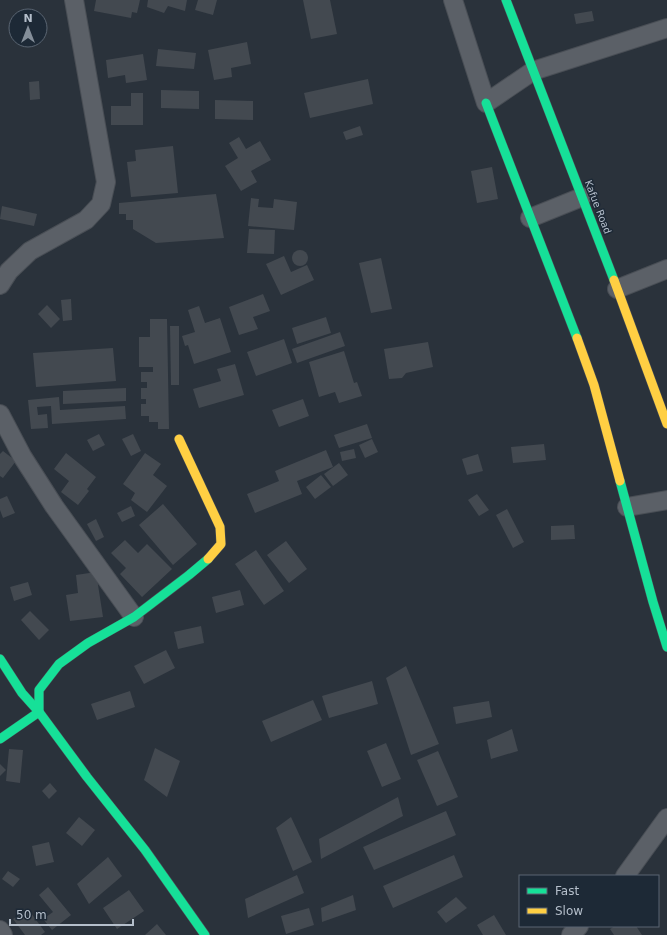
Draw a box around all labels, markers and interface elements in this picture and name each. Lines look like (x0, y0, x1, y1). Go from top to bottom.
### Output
north arrow (8, 8, 48, 48)
text: N (23, 12, 33, 25)
street label: Kafue Road (583, 179, 613, 235)
legend (519, 875, 659, 927)
text: Fast (555, 884, 579, 898)
scale bar (10, 901, 133, 927)
text: Slow (555, 904, 583, 918)
text: 50 m (16, 908, 47, 922)

